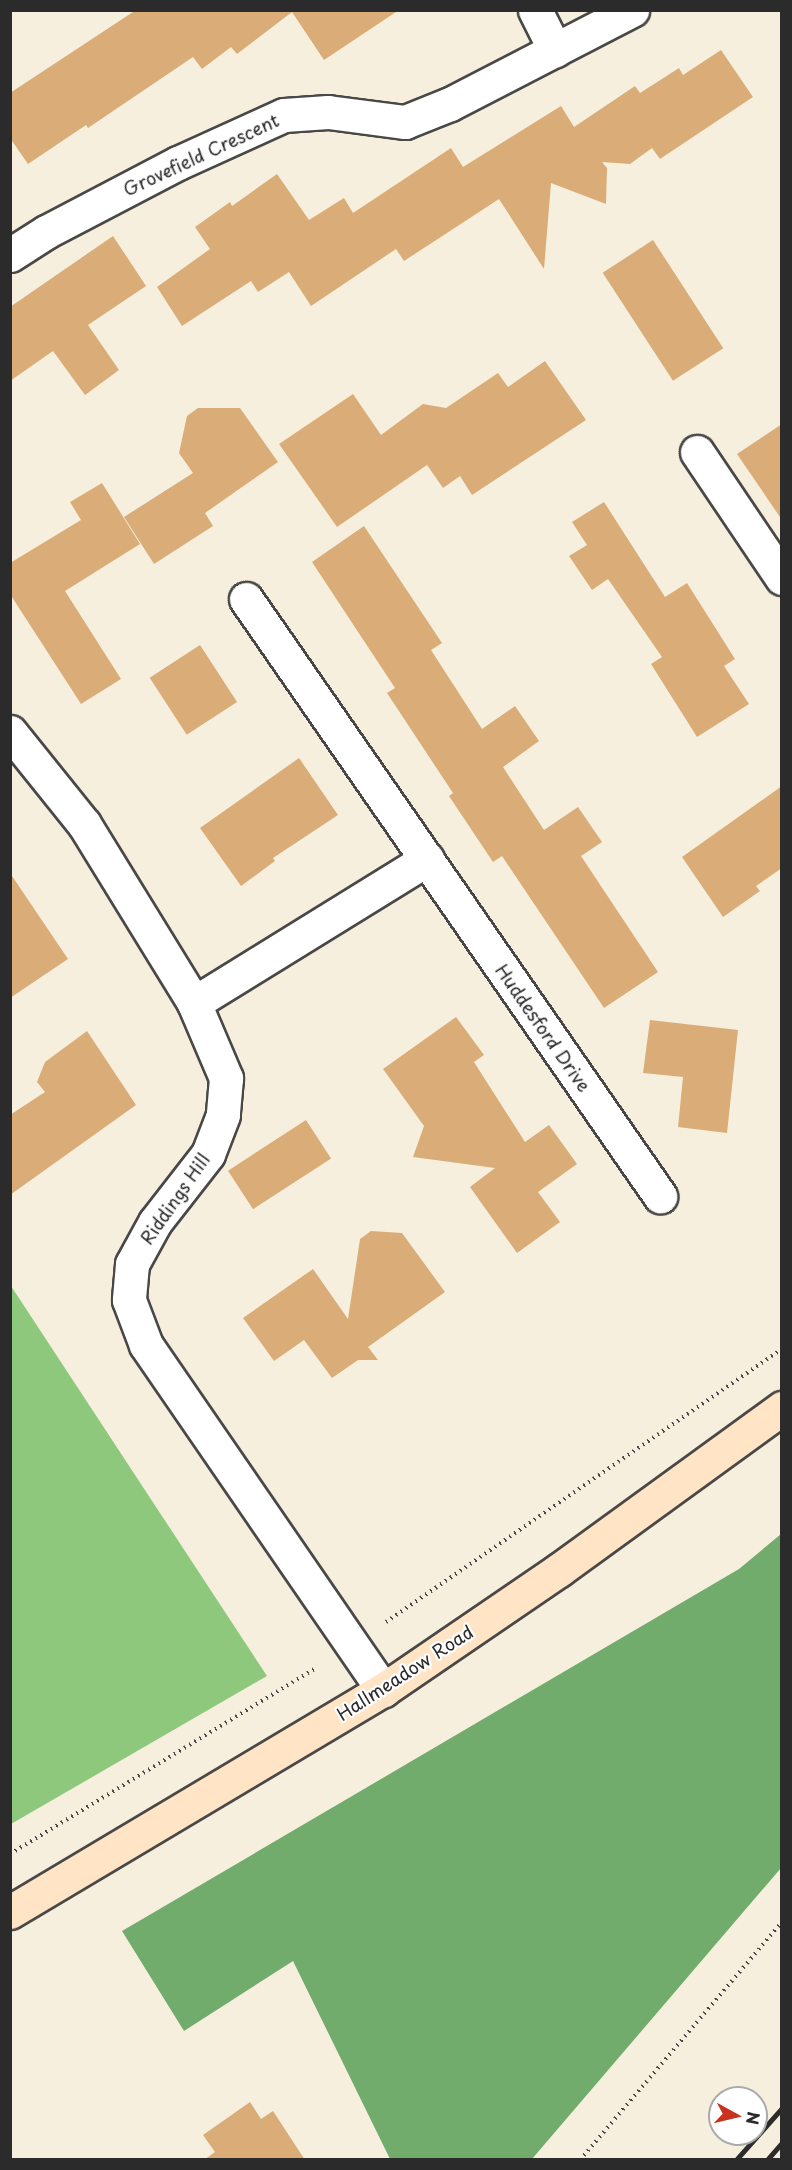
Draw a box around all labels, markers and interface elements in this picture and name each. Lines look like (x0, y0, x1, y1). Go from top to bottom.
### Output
street label: Grovefield Crescent (120, 110, 282, 200)
street label: Huddesford Drive (491, 960, 595, 1096)
street label: Riddings Hill (135, 1149, 215, 1249)
street label: Hallmeadow Road (334, 1621, 476, 1725)
north arrow (708, 2086, 768, 2146)
text: N (741, 2110, 767, 2126)

